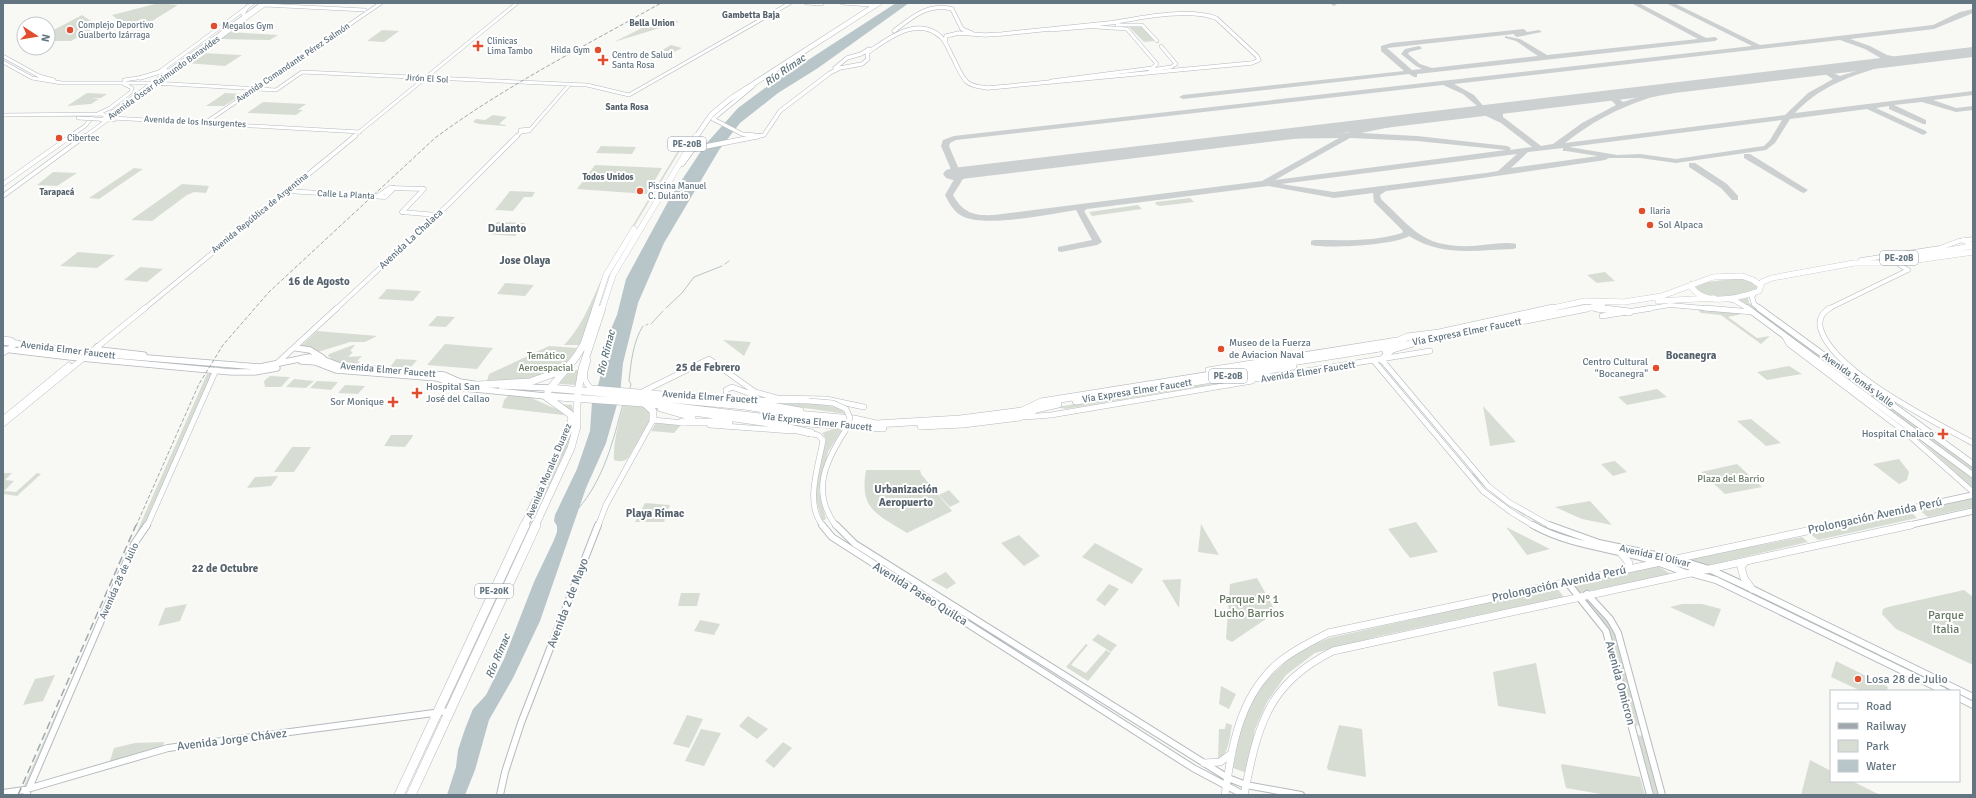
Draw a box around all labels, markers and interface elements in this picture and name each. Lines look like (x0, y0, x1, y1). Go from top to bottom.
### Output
district label: Gambetta Baja (722, 10, 780, 21)
north arrow (16, 16, 56, 56)
district label: Bella Union (629, 18, 675, 29)
place label: Complejo Deportivo Gualberto Izárraga (78, 20, 154, 41)
marker: Megalos Gym (209, 21, 219, 31)
place label: Megalos Gym (222, 21, 273, 32)
street label: Avenida Comandante Pérez Salmón (234, 21, 352, 105)
marker: Complejo Deportivo Gualberto Izárraga (65, 25, 75, 35)
street label: Avenida Óscar Raimundo Benavides (105, 32, 222, 122)
text: N (38, 33, 52, 43)
place label: Clinicas Lima Tambo (487, 36, 533, 57)
marker: Clinicas Lima Tambo (472, 40, 484, 52)
place label: Hilda Gym (550, 45, 590, 56)
marker: Hilda Gym (593, 45, 603, 55)
place label: Centro de Salud Santa Rosa (612, 50, 673, 71)
water label: Río Rímac (762, 51, 809, 89)
marker: Centro de Salud Santa Rosa (597, 54, 609, 66)
street label: Jirón El Sol (405, 72, 449, 86)
district label: Santa Rosa (605, 102, 649, 113)
street label: Avenida de los Insurgentes (144, 114, 246, 130)
marker: Cibertec (54, 133, 64, 143)
place label: Cibertec (67, 133, 99, 144)
road number: PE-20B (668, 137, 706, 151)
street label: Avenida República de Argentina (209, 170, 311, 256)
district label: Todos Unidos (582, 172, 634, 183)
place label: Piscina Manuel C. Dulanto (648, 181, 707, 202)
marker: Piscina Manuel C. Dulanto (635, 186, 645, 196)
district label: Tarapacá (40, 187, 75, 198)
street label: Calle La Planta (317, 188, 375, 202)
street label: Avenida La Chalaca (377, 206, 445, 272)
marker: Ilaria (1637, 206, 1647, 216)
place label: Ilaria (1650, 206, 1671, 217)
place label: Sol Alpaca (1658, 219, 1703, 231)
marker: Sol Alpaca (1645, 220, 1655, 230)
district label: Dulanto (488, 222, 526, 235)
road number: PE-20B (1880, 251, 1918, 265)
district label: Jose Olaya (500, 254, 551, 267)
district label: 16 de Agosto (288, 275, 350, 288)
street label: Vía Expresa Elmer Faucett (1411, 315, 1523, 348)
water label: Río Rímac (594, 328, 618, 377)
place label: Museo de la Fuerza de Aviacion Naval (1229, 337, 1311, 361)
street label: Avenida Elmer Faucett (20, 338, 117, 362)
marker: Museo de la Fuerza de Aviacion Naval (1216, 344, 1226, 354)
district label: Bocanegra (1666, 349, 1717, 362)
park label: Temático Aeroespacial (519, 350, 574, 374)
street label: Avenida Tomás Valle (1820, 350, 1896, 410)
place label: Centro Cultural "Bocanegra" (1582, 356, 1648, 380)
street label: Avenida Elmer Faucett (1260, 359, 1357, 385)
street label: Avenida Elmer Faucett (340, 360, 437, 380)
district label: 25 de Febrero (676, 361, 741, 374)
marker: Centro Cultural "Bocanegra" (1651, 363, 1661, 373)
road number: PE-20B (1209, 369, 1247, 383)
street label: Vía Expresa Elmer Faucett (1081, 376, 1193, 406)
place label: Hospital San José del Callao (426, 381, 490, 405)
marker: Hospital San José del Callao (411, 387, 423, 399)
street label: Avenida Elmer Faucett (662, 388, 759, 406)
place label: Sor Monique (330, 396, 384, 408)
marker: Sor Monique (387, 396, 399, 408)
street label: Vía Expresa Elmer Faucett (761, 410, 873, 434)
street label: Avenida Morales Duarez (523, 421, 575, 521)
place label: Hospital Chalaco (1862, 428, 1934, 440)
marker: Hospital Chalaco (1937, 428, 1949, 440)
park label: Plaza del Barrio (1697, 473, 1765, 485)
district label: Urbanización Aeropuerto (874, 483, 938, 509)
street label: Prolongación Avenida Perú (1806, 494, 1944, 538)
district label: Playa Rímac (626, 507, 684, 520)
street label: Avenida 28 de Julio (97, 541, 141, 621)
street label: Avenida El Olivar (1618, 542, 1692, 570)
street label: Avenida 2 de Mayo (544, 556, 592, 650)
street label: Avenida Paseo Quilca (870, 559, 970, 629)
district label: 22 de Octubre (192, 562, 259, 575)
street label: Prolongación Avenida Perú (1490, 562, 1628, 606)
road number: PE-20K (475, 584, 513, 598)
park label: Parque N° 1 Lucho Barrios (1214, 592, 1284, 621)
park label: Parque Italia (1928, 608, 1964, 637)
water label: Río Rímac (483, 631, 513, 680)
street label: Avenida Omicron (1602, 639, 1638, 727)
place label: Losa 28 de Julio (1866, 672, 1948, 687)
marker: Losa 28 de Julio (1853, 674, 1863, 684)
legend (1830, 690, 1960, 782)
text: Road (1866, 699, 1892, 714)
text: Railway (1866, 719, 1906, 734)
street label: Avenida Jorge Chávez (176, 726, 288, 754)
text: Park (1866, 739, 1889, 754)
text: Water (1866, 759, 1897, 774)

